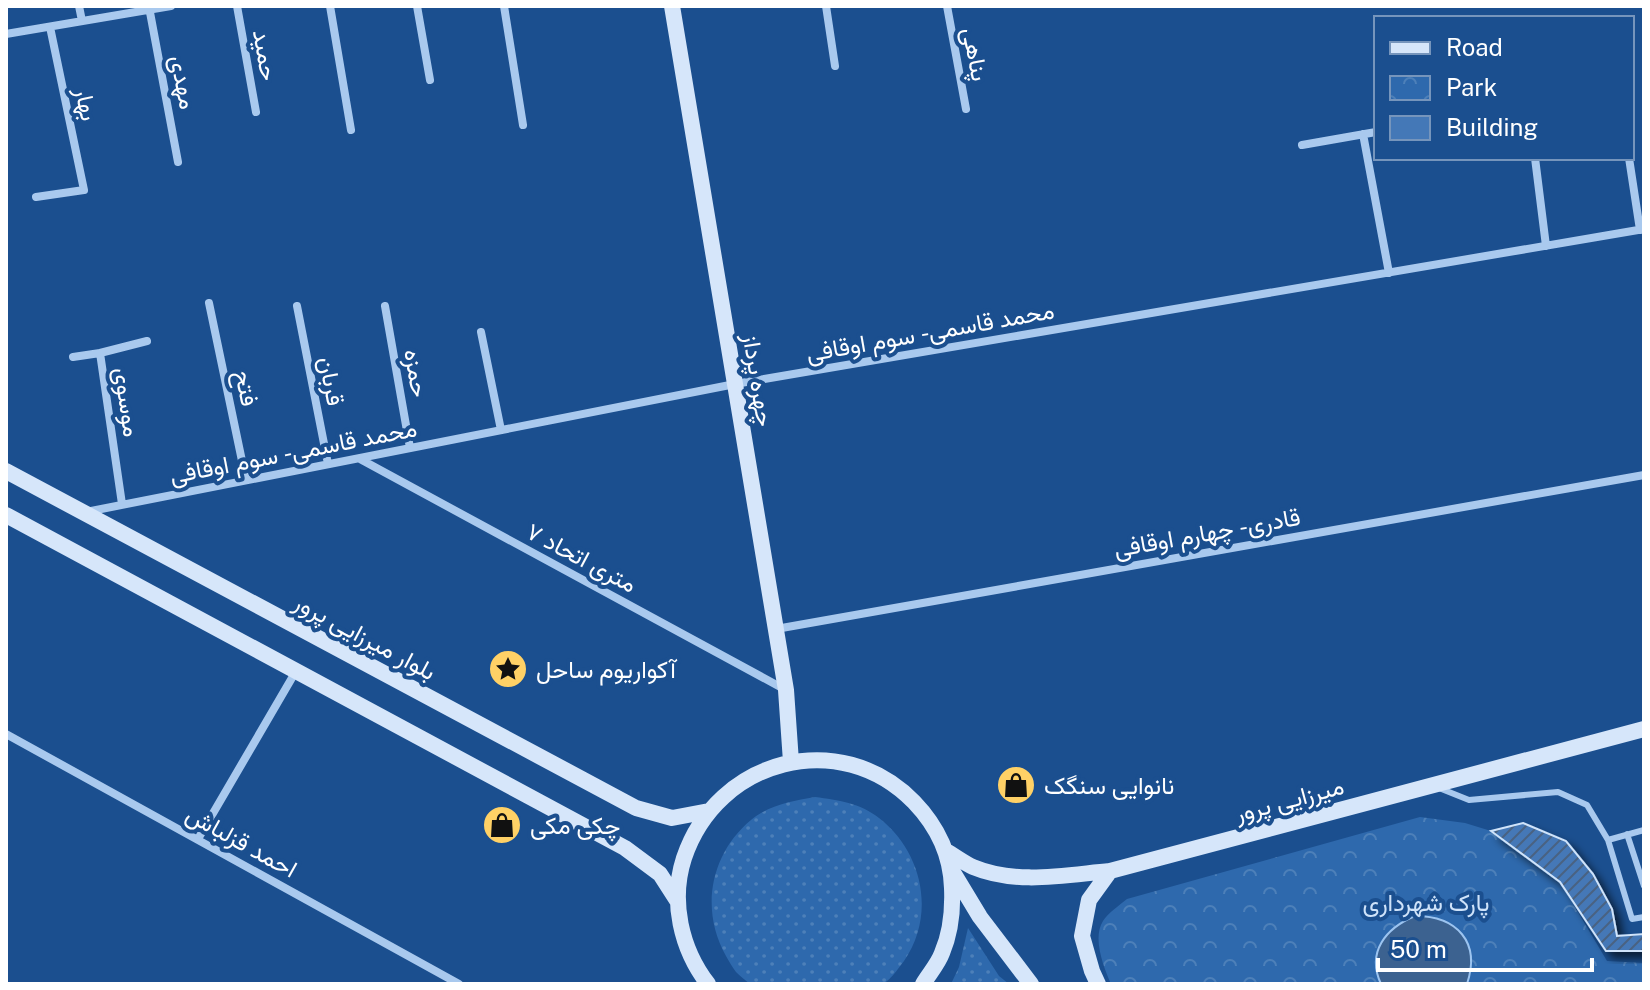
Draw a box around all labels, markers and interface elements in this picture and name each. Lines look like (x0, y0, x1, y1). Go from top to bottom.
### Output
legend (1374, 16, 1634, 160)
street label: پناهی (954, 25, 995, 84)
street label: حمید (247, 27, 284, 83)
text: Road (1446, 33, 1503, 61)
street label: مهدی (163, 53, 203, 112)
text: Park (1446, 73, 1497, 101)
street label: بهار (68, 84, 104, 124)
text: Building (1446, 113, 1538, 141)
street label: محمد قاسمی - سوم اوقافی (804, 295, 1057, 370)
street label: چهره پرداز (735, 331, 780, 429)
street label: حمزه (397, 347, 435, 400)
street label: قربان (312, 354, 350, 408)
street label: موسوی (107, 365, 147, 439)
street label: فتح (226, 367, 264, 409)
street label: محمد قاسمی - سوم اوقافی (167, 413, 420, 492)
street label: قادری - چهارم اوقافی (1112, 502, 1303, 565)
street label: ۷ متری اتحاد (521, 516, 642, 599)
street label: بلوار میرزایی پرور (287, 586, 441, 688)
place icon: آکواریوم ساحل (487, 648, 529, 690)
place label: آکواریوم ساحل (536, 655, 678, 686)
shop icon: نانوایی سنگک (995, 764, 1037, 806)
place label: نانوایی سنگک (1044, 771, 1174, 801)
street label: میرزایی پرور (1230, 771, 1347, 830)
street label: احمد قزلباش (181, 799, 302, 885)
shop icon: چکی مکی (481, 804, 523, 846)
place label: چکی مکی (530, 811, 620, 842)
park label: پارک شهرداری (1362, 888, 1490, 919)
scale bar (1378, 922, 1592, 972)
text: 50 m (1390, 935, 1447, 963)

